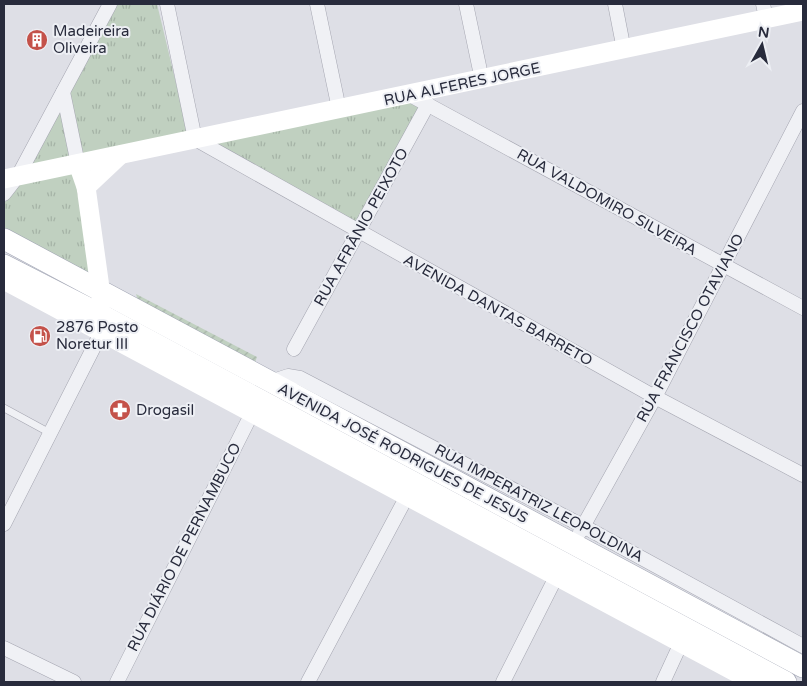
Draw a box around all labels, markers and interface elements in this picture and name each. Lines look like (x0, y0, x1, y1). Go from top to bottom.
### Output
north arrow (737, 20, 787, 70)
place label: Madeireira Oliveira (53, 22, 130, 57)
text: N (757, 23, 770, 42)
building icon: Madeireira Oliveira (25, 28, 49, 52)
street label: RUA ALFERES JORGE (382, 59, 542, 109)
street label: RUA AFRÂNIO PEIXOTO (310, 145, 412, 309)
street label: RUA VALDOMIRO SILVEIRA (514, 145, 700, 259)
street label: RUA FRANCISCO OTAVIANO (633, 231, 747, 425)
street label: AVENIDA DANTAS BARRETO (400, 250, 596, 370)
place label: 2876 Posto Noretur III (56, 318, 138, 353)
fuel station icon: 2876 Posto Noretur III (28, 324, 52, 348)
street label: AVENIDA JOSÉ RODRIGUES DE JESUS (275, 379, 531, 527)
pharmacy icon: Drogasil (108, 398, 132, 422)
place label: Drogasil (136, 401, 194, 419)
street label: RUA DIÁRIO DE PERNAMBUCO (123, 440, 245, 654)
street label: RUA IMPERATRIZ LEOPOLDINA (432, 440, 646, 566)

